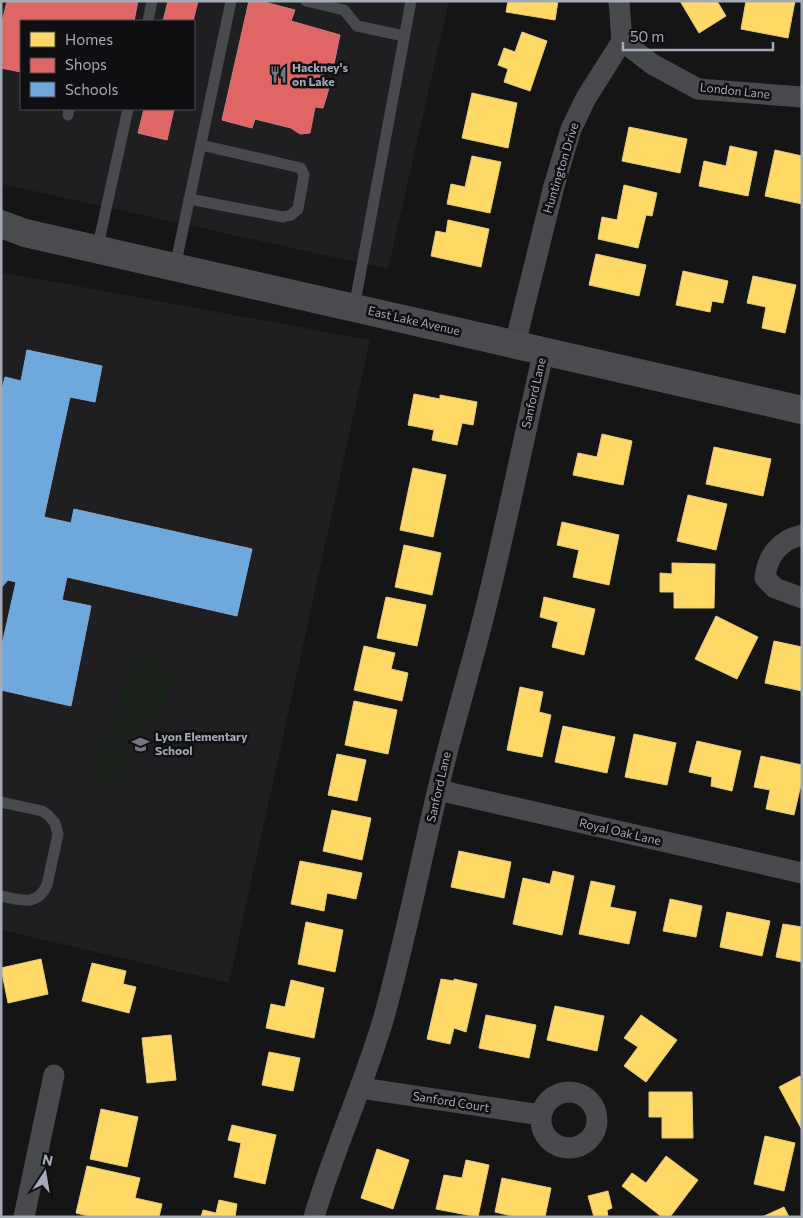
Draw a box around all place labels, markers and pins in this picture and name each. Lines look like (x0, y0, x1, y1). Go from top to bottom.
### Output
place label: Hackney's on Lake (292, 60, 348, 88)
restaurant icon: Hackney's on Lake (268, 65, 288, 85)
place label: Lyon Elementary School (155, 729, 248, 757)
school or university icon: Lyon Elementary School (131, 734, 151, 754)

